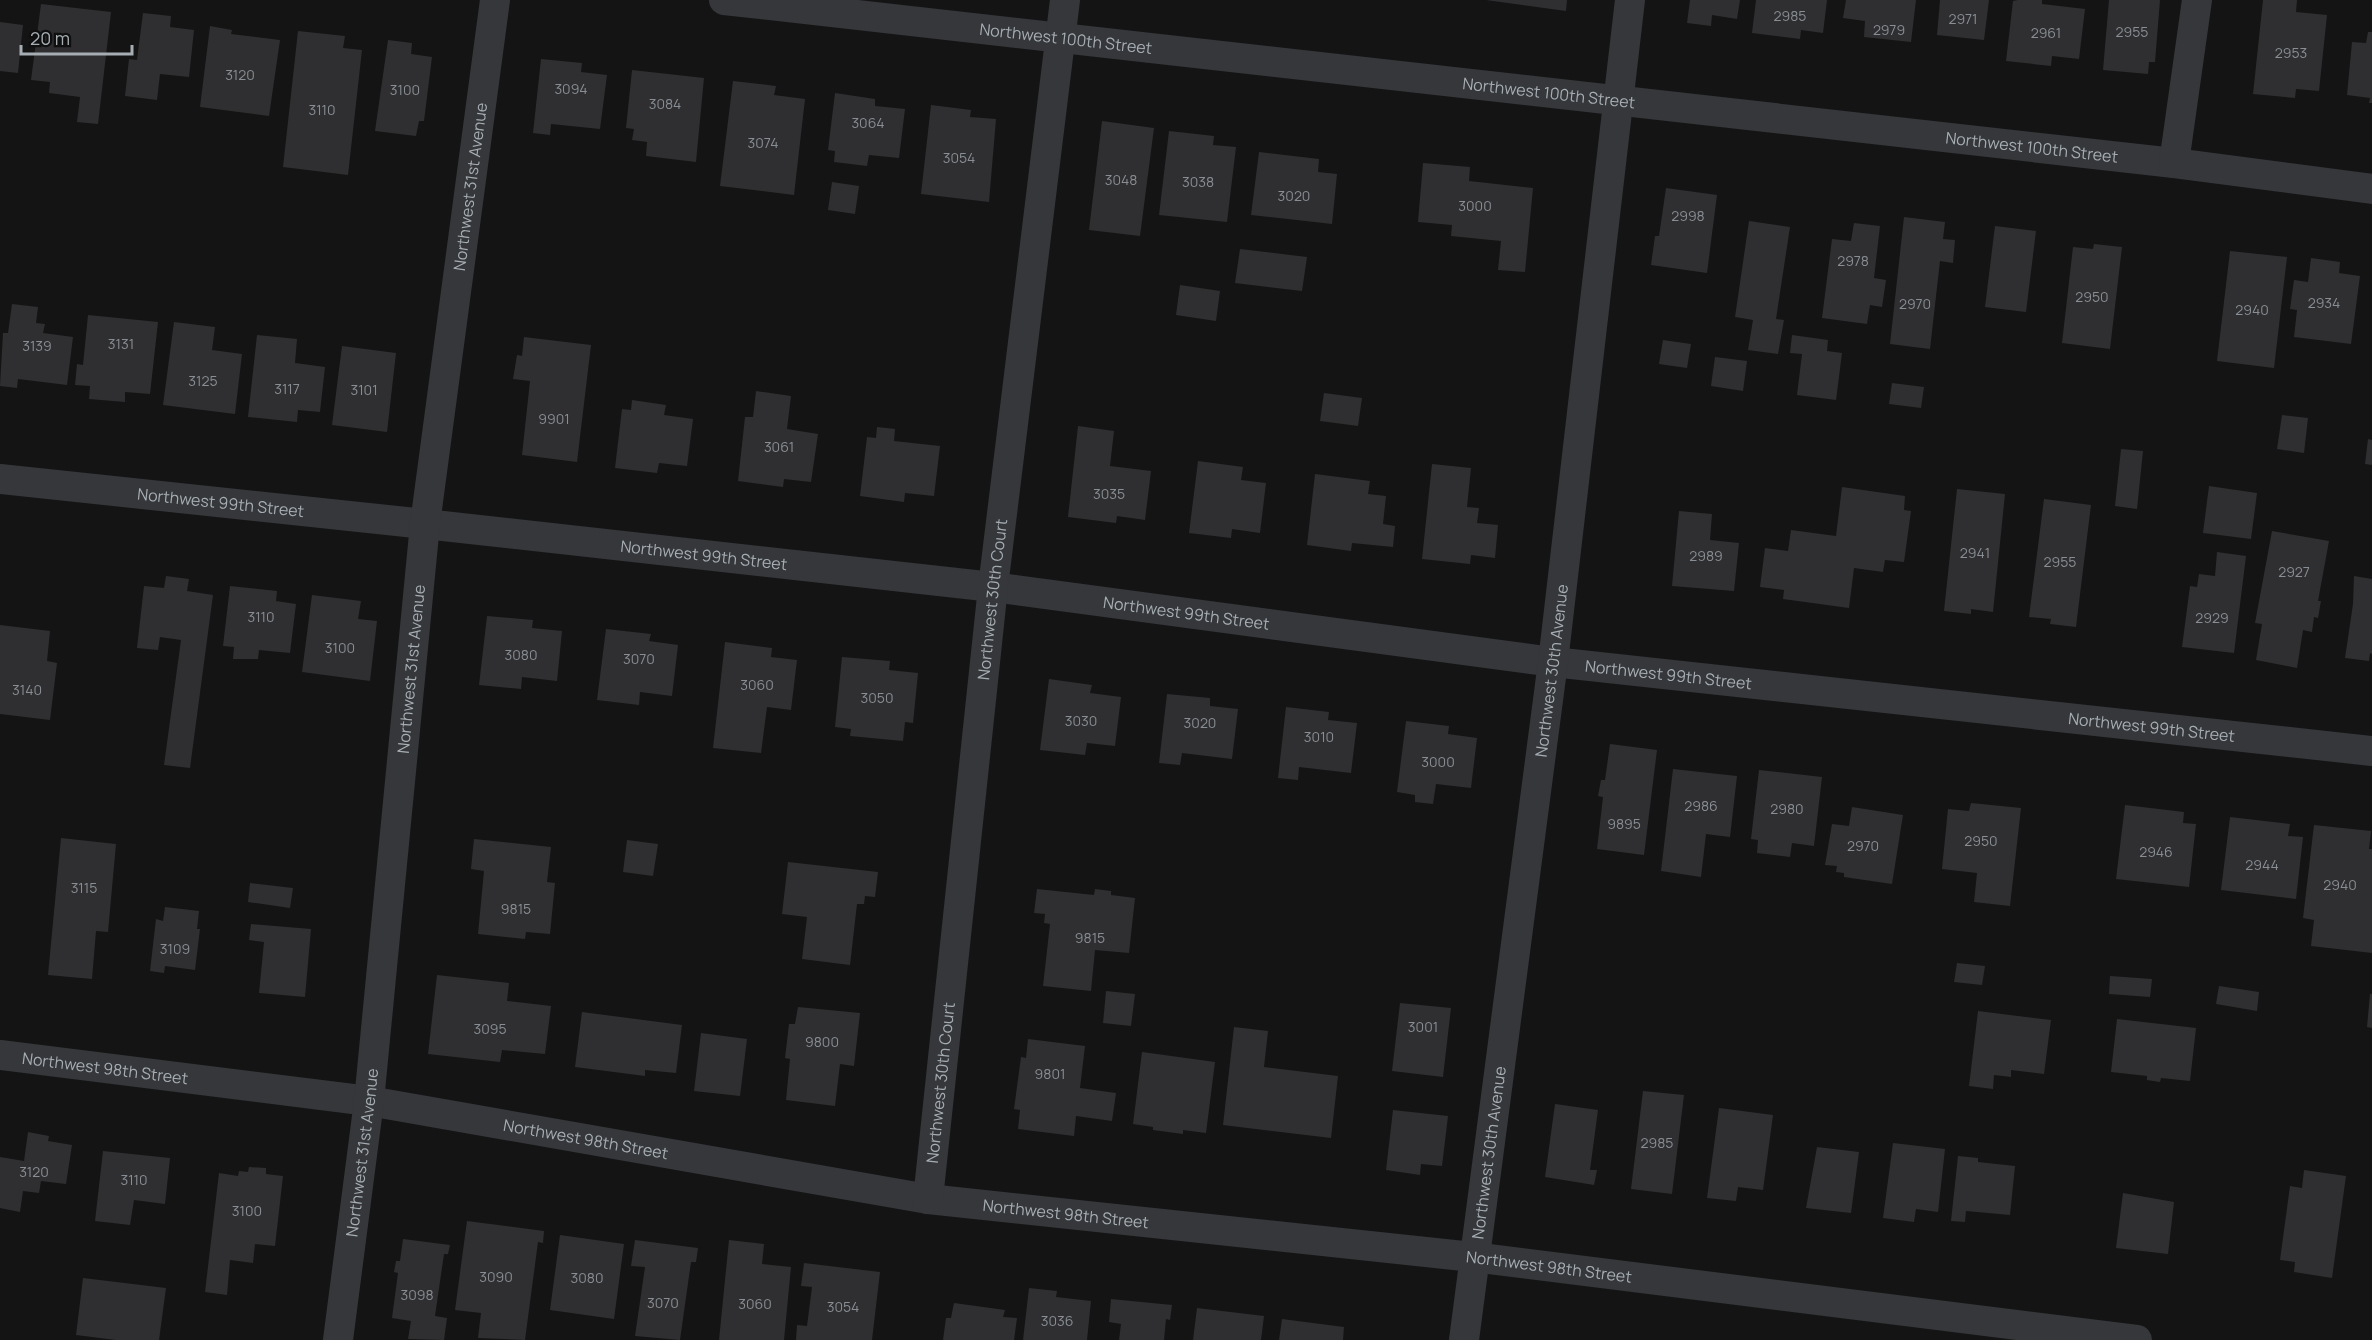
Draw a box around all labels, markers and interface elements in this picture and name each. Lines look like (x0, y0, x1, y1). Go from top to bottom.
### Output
house number: 2985 (1774, 6, 1806, 25)
house number: 2971 (1949, 9, 1977, 28)
scale bar (21, 18, 132, 56)
street label: Northwest 100th Street (978, 18, 1153, 59)
house number: 2979 (1873, 20, 1905, 39)
house number: 2955 (2116, 22, 2148, 41)
house number: 2961 (2031, 23, 2061, 42)
text: 20 m (30, 26, 70, 50)
house number: 2953 (2275, 43, 2307, 62)
house number: 3120 (225, 65, 255, 84)
street label: Northwest 100th Street (1461, 72, 1636, 113)
house number: 3094 (554, 79, 588, 98)
house number: 3100 (390, 80, 420, 99)
house number: 3084 (649, 94, 681, 113)
house number: 3110 (308, 100, 336, 119)
street label: Northwest 31st Avenue (448, 101, 492, 272)
house number: 3064 (851, 113, 885, 132)
street label: Northwest 100th Street (1944, 126, 2119, 168)
house number: 3074 (747, 133, 779, 152)
house number: 3054 (943, 148, 975, 167)
house number: 3048 (1105, 170, 1137, 189)
house number: 3038 (1182, 172, 1214, 191)
house number: 3020 (1278, 186, 1310, 205)
house number: 3000 (1458, 196, 1492, 215)
house number: 2998 (1671, 206, 1705, 225)
house number: 2978 (1837, 251, 1869, 270)
house number: 2950 (2075, 287, 2109, 306)
house number: 2934 (2308, 293, 2340, 312)
house number: 2970 (1899, 294, 1931, 313)
house number: 2940 (2235, 300, 2269, 319)
house number: 3131 (108, 334, 134, 353)
house number: 3139 (22, 336, 52, 355)
house number: 3125 (188, 371, 218, 390)
house number: 3117 (274, 379, 300, 398)
house number: 3101 (350, 380, 378, 399)
house number: 9901 (538, 409, 570, 428)
house number: 3061 (764, 437, 794, 456)
street label: Northwest 99th Street (136, 483, 305, 522)
house number: 3035 (1093, 484, 1125, 503)
street label: Northwest 30th Court (972, 518, 1012, 681)
street label: Northwest 99th Street (619, 535, 788, 575)
house number: 2941 (1960, 543, 1990, 562)
house number: 2989 (1689, 546, 1723, 565)
house number: 2955 (2044, 552, 2076, 571)
house number: 2927 (2278, 562, 2310, 581)
street label: Northwest 30th Avenue (1530, 583, 1573, 758)
street label: Northwest 31st Avenue (392, 584, 430, 754)
street label: Northwest 99th Street (1102, 591, 1271, 635)
house number: 3110 (247, 607, 275, 626)
house number: 2929 (2195, 608, 2229, 627)
house number: 3100 (325, 638, 355, 657)
house number: 3080 (505, 645, 537, 664)
house number: 3070 (623, 649, 655, 668)
street label: Northwest 99th Street (1584, 655, 1753, 695)
house number: 3060 (740, 675, 774, 694)
house number: 3140 (12, 680, 42, 699)
house number: 3050 (861, 688, 893, 707)
street label: Northwest 99th Street (2067, 707, 2236, 747)
house number: 3030 (1065, 711, 1097, 730)
house number: 3020 (1184, 713, 1216, 732)
house number: 3010 (1304, 727, 1334, 746)
house number: 3000 (1421, 752, 1455, 771)
house number: 2986 (1684, 796, 1718, 815)
house number: 2980 (1770, 799, 1804, 818)
house number: 9895 (1607, 814, 1641, 833)
house number: 2950 (1964, 831, 1998, 850)
house number: 2970 (1847, 836, 1879, 855)
house number: 2946 (2139, 842, 2173, 861)
house number: 2944 (2245, 855, 2279, 874)
house number: 2940 (2323, 875, 2357, 894)
house number: 3115 (71, 878, 97, 897)
house number: 9815 (501, 899, 531, 918)
house number: 9815 (1075, 928, 1105, 947)
house number: 3109 (160, 939, 190, 958)
street label: Northwest 30th Court (921, 1001, 960, 1164)
house number: 3001 (1408, 1017, 1438, 1036)
house number: 3095 (473, 1019, 507, 1038)
house number: 9800 (805, 1032, 839, 1051)
street label: Northwest 98th Street (21, 1047, 189, 1089)
house number: 9801 (1035, 1064, 1065, 1083)
street label: Northwest 30th Avenue (1466, 1065, 1511, 1240)
street label: Northwest 31st Avenue (341, 1067, 383, 1238)
street label: Northwest 98th Street (502, 1114, 670, 1164)
house number: 2985 (1641, 1133, 1673, 1152)
house number: 3120 (19, 1162, 49, 1181)
house number: 3110 (120, 1170, 148, 1189)
street label: Northwest 98th Street (982, 1194, 1150, 1233)
house number: 3100 (232, 1201, 262, 1220)
street label: Northwest 98th Street (1465, 1245, 1633, 1288)
house number: 3090 (479, 1267, 513, 1286)
house number: 3080 (571, 1268, 603, 1287)
house number: 3098 (400, 1285, 434, 1304)
house number: 3070 (647, 1293, 679, 1312)
house number: 3060 (738, 1294, 772, 1313)
house number: 3054 (827, 1297, 859, 1316)
house number: 3036 (1041, 1311, 1073, 1330)

